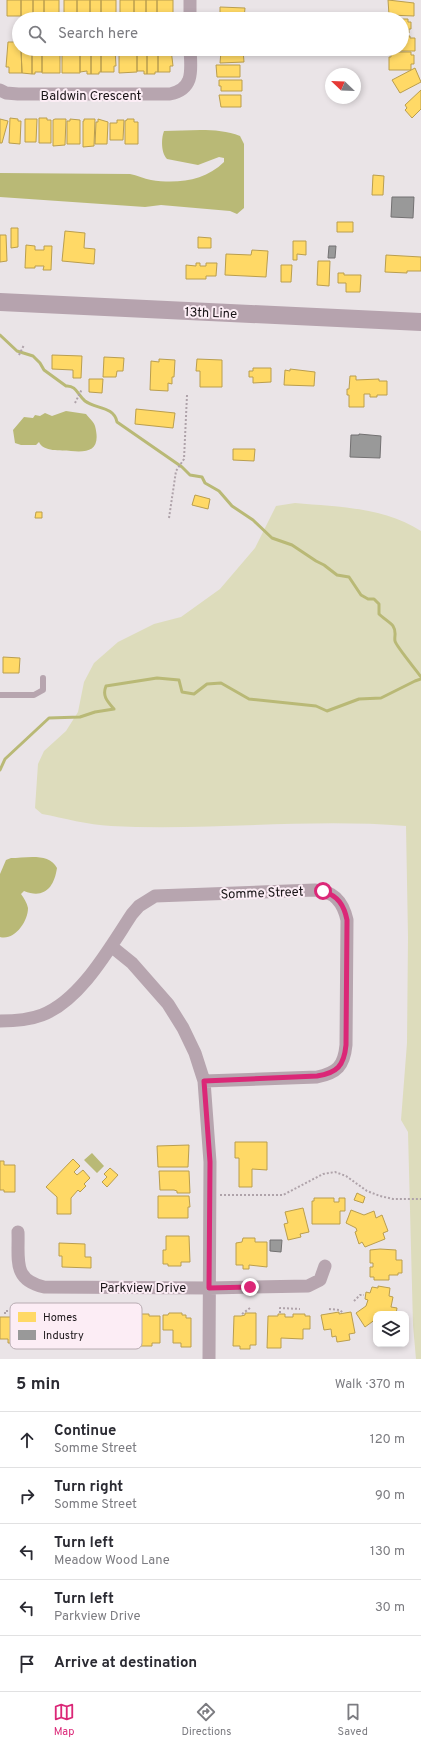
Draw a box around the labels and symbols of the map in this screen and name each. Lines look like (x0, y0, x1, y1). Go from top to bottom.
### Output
north arrow (325, 68, 361, 104)
street label: Baldwin Crescent (41, 89, 142, 105)
street label: 13th Line (184, 305, 237, 323)
route start (314, 882, 332, 900)
street label: Somme Street (220, 885, 304, 903)
route end (241, 1278, 259, 1296)
street label: Parkview Drive (100, 1281, 186, 1297)
legend (10, 1303, 142, 1349)
text: Homes (43, 1311, 77, 1325)
text: Industry (43, 1329, 84, 1343)

